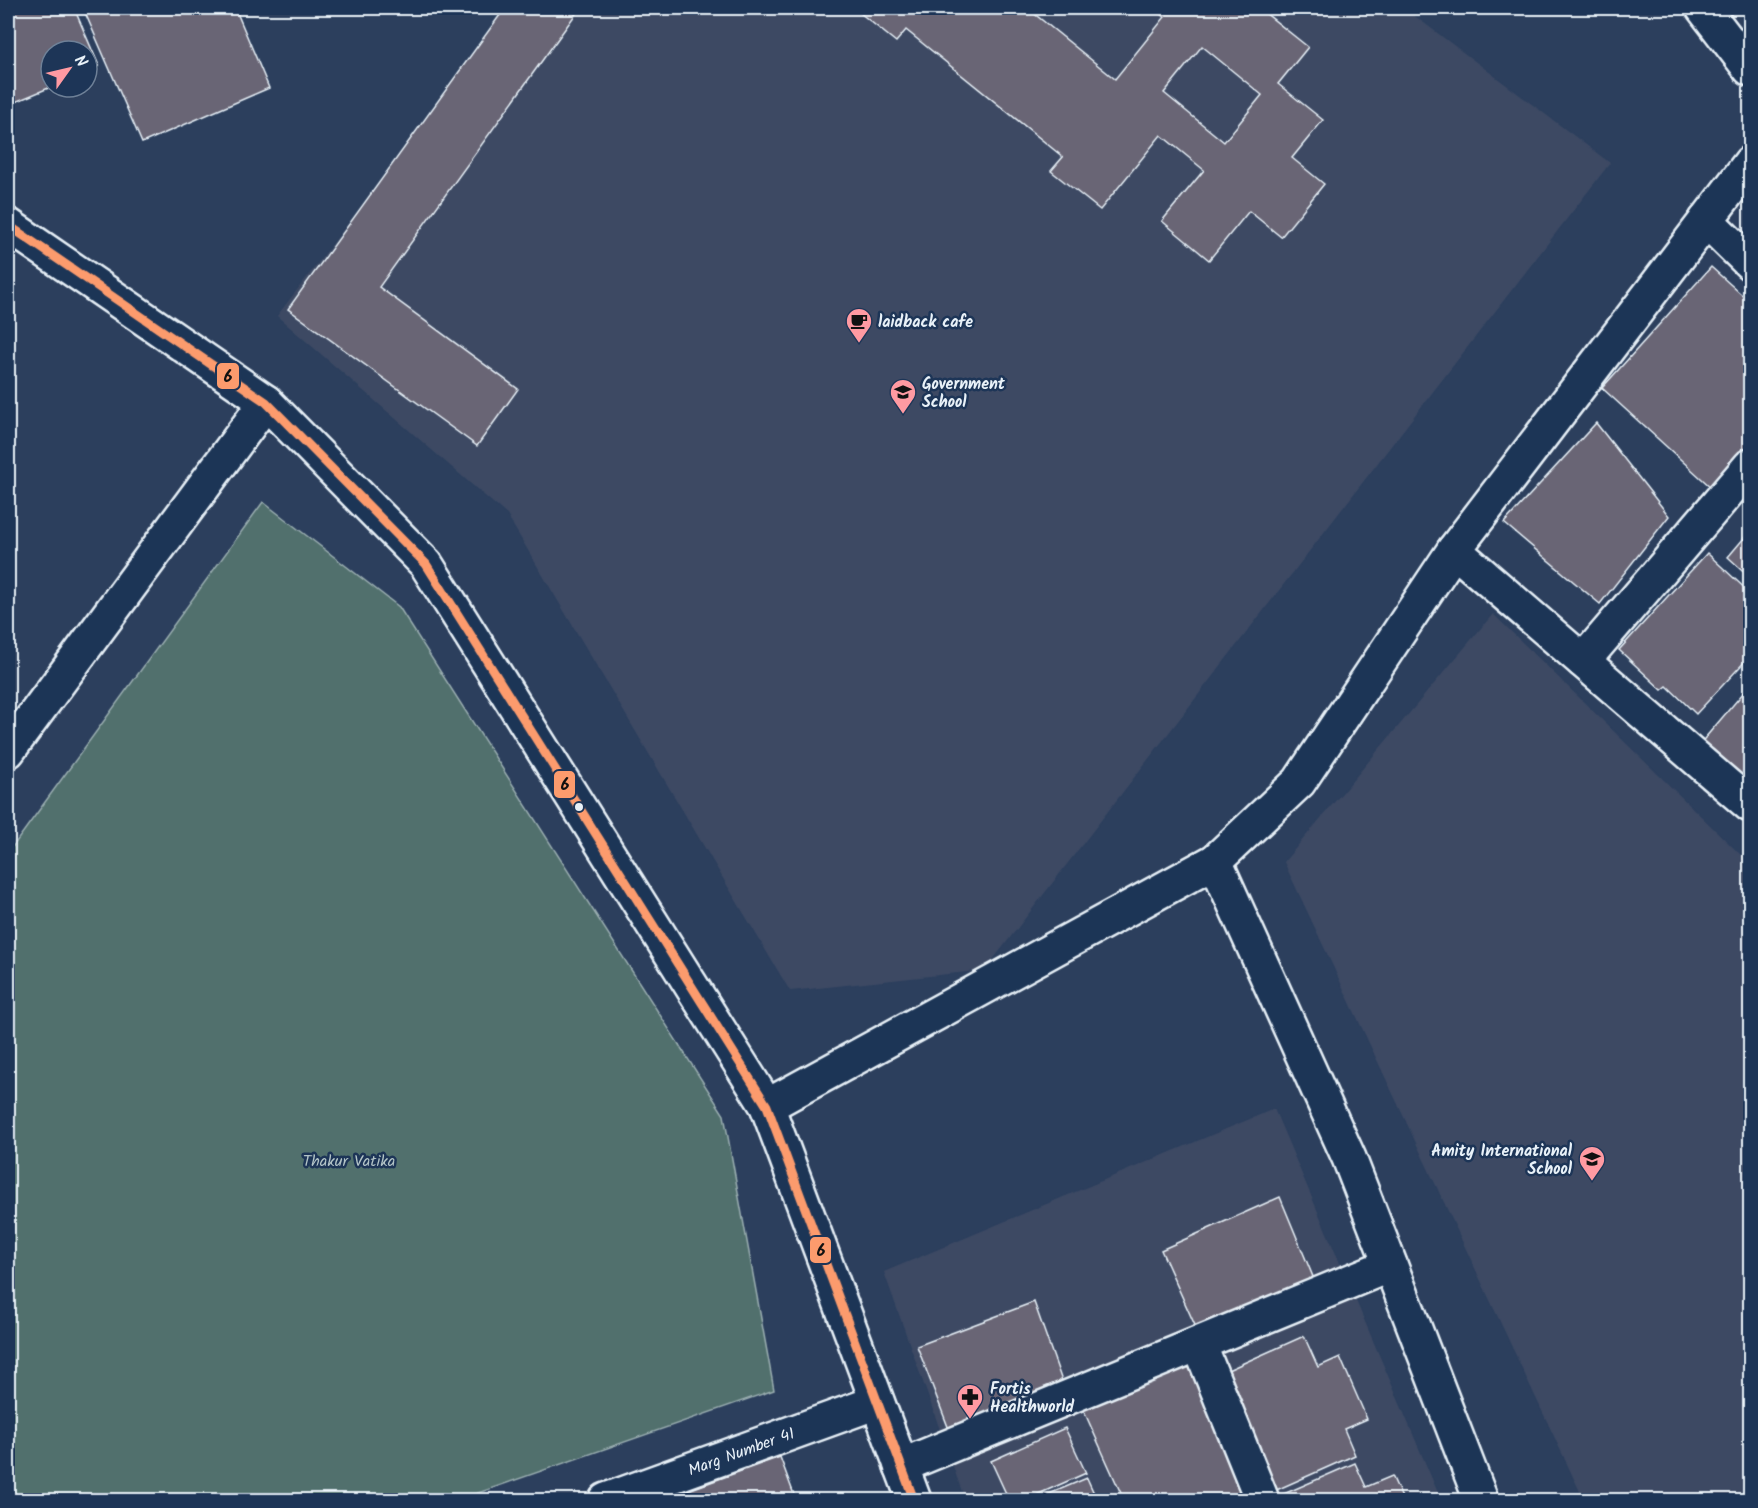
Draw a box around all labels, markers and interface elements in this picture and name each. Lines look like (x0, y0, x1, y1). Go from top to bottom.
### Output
north arrow (39, 39, 99, 99)
text: N (67, 50, 93, 73)
cafe icon: laidback cafe (844, 306, 874, 344)
place label: laidback cafe (878, 310, 973, 335)
line badge: 6 (216, 362, 240, 390)
text: 6 (224, 365, 233, 390)
place label: Government School (922, 372, 1006, 415)
school or university icon: Government School (888, 377, 918, 415)
line badge: 6 (553, 770, 576, 799)
text: 6 (561, 773, 570, 798)
unlabelled marker (573, 801, 585, 813)
place label: Amity International School (1431, 1139, 1573, 1182)
school or university icon: Amity International School (1577, 1144, 1607, 1182)
park label: Thakur Vatika (303, 1149, 395, 1174)
line badge: 6 (809, 1236, 832, 1264)
text: 6 (817, 1239, 826, 1264)
place label: Fortis Healthworld (990, 1377, 1075, 1420)
pharmacy icon: Fortis Healthworld (955, 1382, 985, 1420)
street label: Marg Number 41 (685, 1422, 798, 1483)

